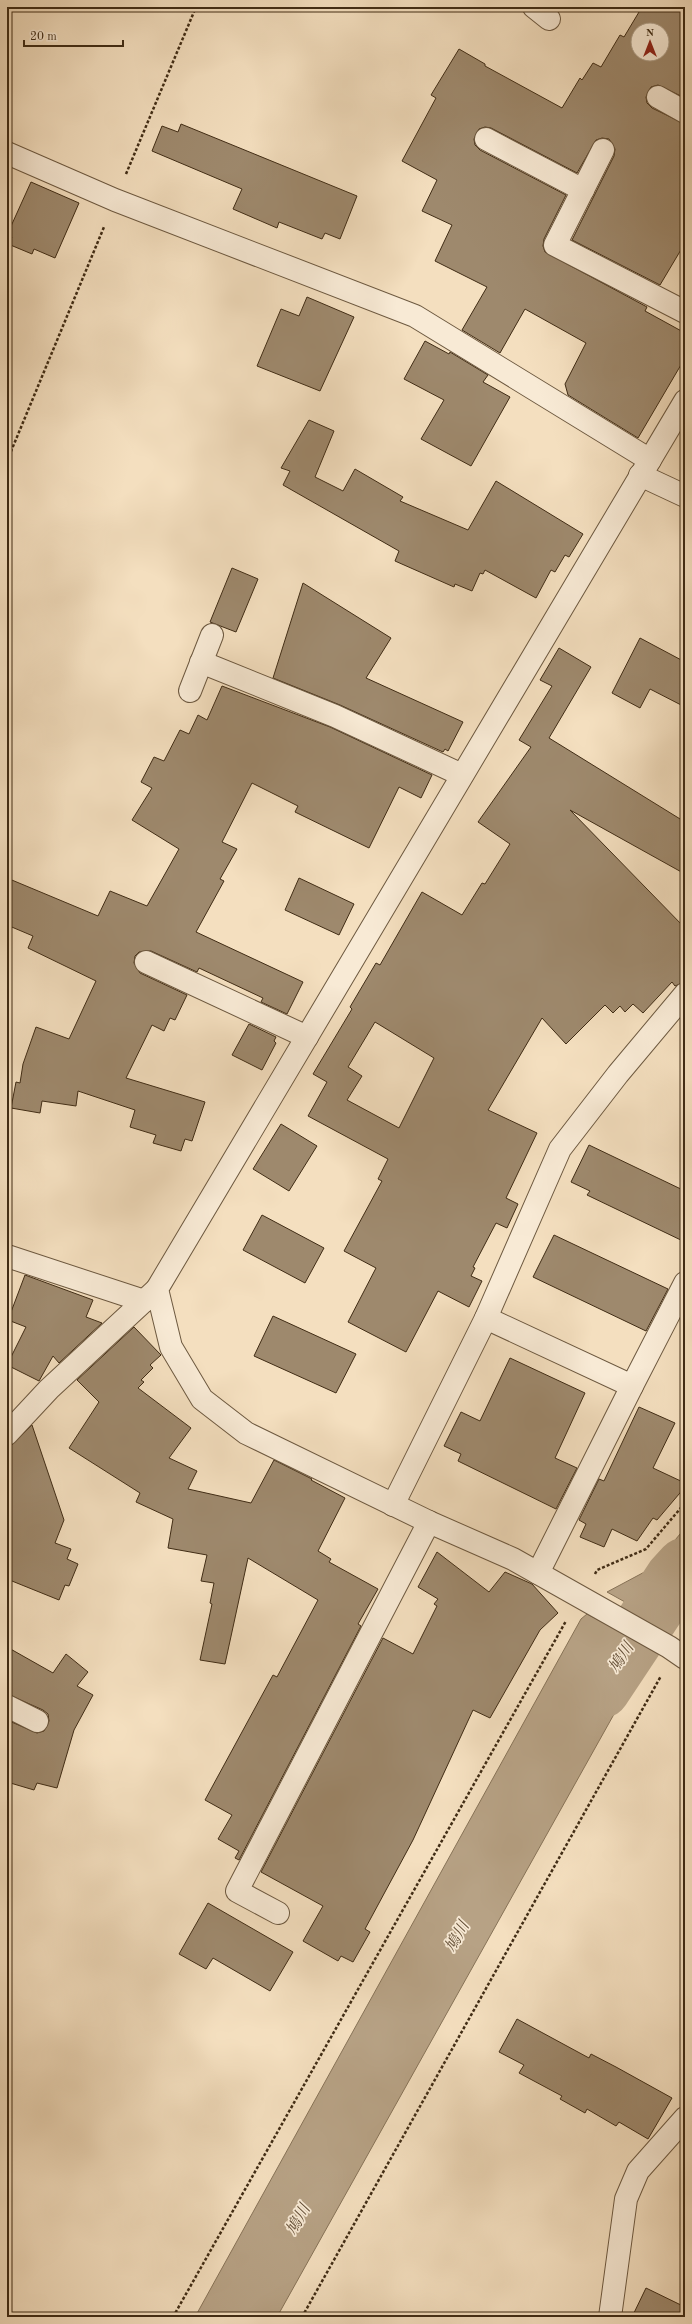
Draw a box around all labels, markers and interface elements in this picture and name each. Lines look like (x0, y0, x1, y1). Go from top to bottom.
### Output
scale bar (24, 22, 123, 48)
north arrow (630, 22, 670, 62)
text: N (646, 28, 655, 39)
text: 20 m (30, 31, 57, 43)
water label: 鳩川 (605, 1637, 639, 1676)
water label: 鳩川 (441, 1916, 474, 1955)
water label: 鳩川 (282, 2199, 315, 2238)

